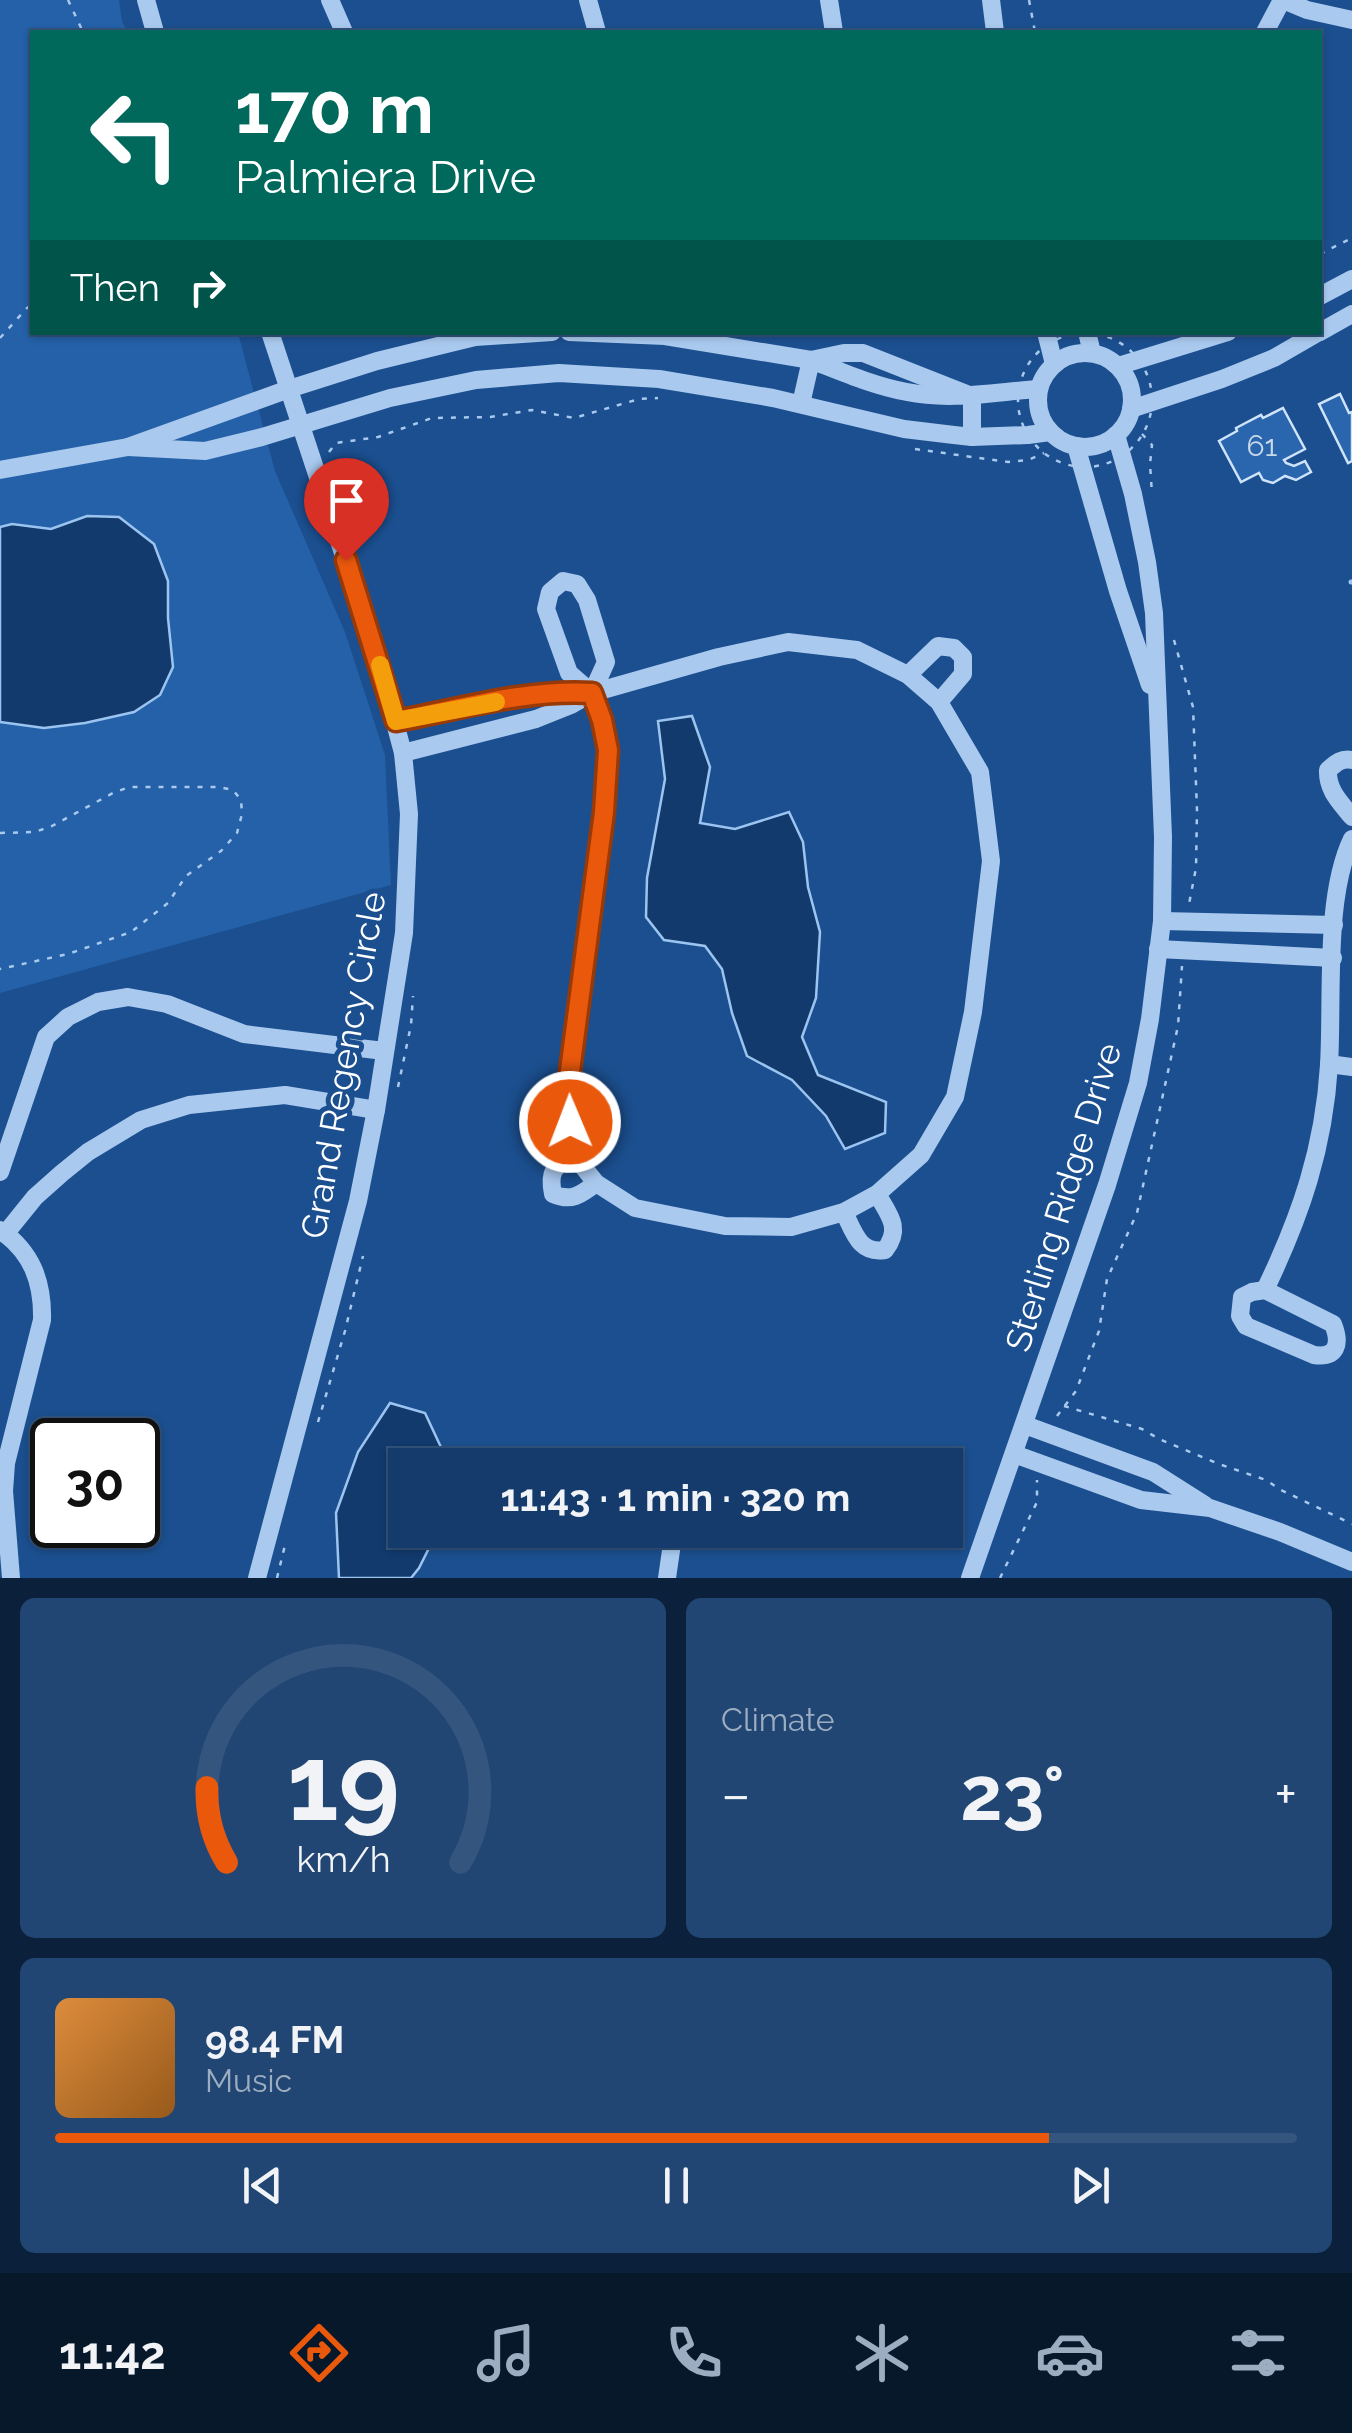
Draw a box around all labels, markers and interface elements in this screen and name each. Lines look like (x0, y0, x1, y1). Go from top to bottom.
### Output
text: 170 m (235, 67, 434, 149)
icon: left (70, 70, 200, 200)
text: Palmiera Drive (235, 151, 536, 204)
icon: right (180, 260, 235, 315)
text: Then (70, 265, 160, 310)
house number: 61 (1247, 428, 1278, 463)
pin (304, 458, 389, 561)
icon: arrive (319, 473, 374, 528)
street label: Grand Regency Circle (292, 888, 394, 1242)
street label: Sterling Ridge Drive (997, 1038, 1129, 1356)
position arrow (518, 1070, 622, 1174)
speed limit sign: 30 (30, 1418, 160, 1548)
text: 11:43 · 1 min · 320 m (501, 1475, 850, 1520)
text: Climate (721, 1701, 835, 1738)
text: 19 (287, 1722, 399, 1844)
text: 23° (960, 1749, 1065, 1838)
text: − (721, 1762, 751, 1827)
text: + (1274, 1762, 1297, 1827)
text: km/h (296, 1838, 390, 1880)
text: 98.4 FM (205, 2017, 344, 2062)
text: Music (205, 2062, 292, 2099)
icon: previous (235, 2158, 290, 2213)
icon: pause (649, 2158, 704, 2213)
icon: next (1063, 2158, 1118, 2213)
icon: directions (284, 2318, 354, 2388)
icon: music (471, 2318, 541, 2388)
icon: phone (659, 2318, 729, 2388)
icon: climate (847, 2318, 917, 2388)
icon: car (1035, 2318, 1105, 2388)
icon: filters (1223, 2318, 1293, 2388)
text: 11:42 (59, 2327, 166, 2380)

